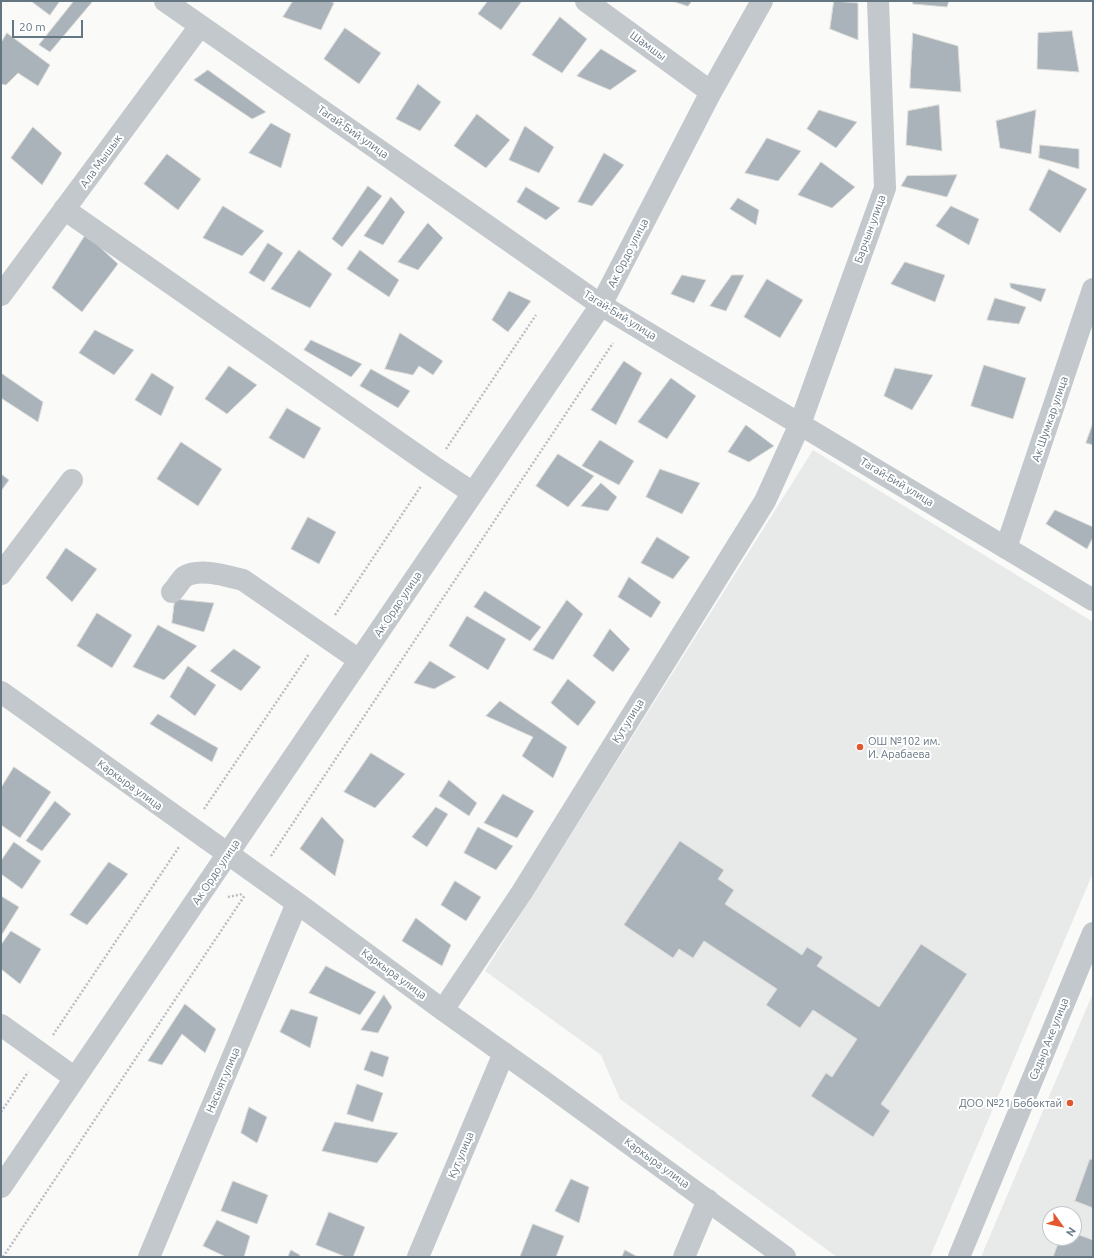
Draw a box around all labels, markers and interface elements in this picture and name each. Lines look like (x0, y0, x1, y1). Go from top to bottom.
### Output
scale bar (14, 12, 85, 38)
text: 20 m (19, 20, 46, 33)
street label: Шамшы (627, 28, 669, 64)
street label: Тагай-Бий улица (315, 103, 391, 161)
street label: Ала Мышык (77, 132, 125, 190)
street label: Барчын улица (852, 193, 888, 265)
street label: Ак Ордо улица (605, 216, 651, 290)
street label: Тагай-Бий улица (581, 287, 659, 343)
street label: Ак Шумкар улица (1029, 374, 1071, 464)
street label: Тагай-Бий улица (858, 455, 936, 509)
street label: Ак Ордо улица (371, 569, 425, 639)
street label: Кут улица (609, 697, 647, 745)
place label: ОШ №102 им. И. Арабаева (868, 734, 940, 760)
marker: ОШ №102 им. И. Арабаева (855, 742, 865, 752)
street label: Каркыра улица (95, 757, 165, 813)
street label: Ак Ордо улица (189, 837, 243, 907)
street label: Каркыра улица (359, 946, 429, 1002)
street label: Садыр Аке улица (1027, 996, 1071, 1082)
street label: Насыят улица (203, 1045, 243, 1115)
place label: ДОО №21 Бөбөктай (959, 1096, 1062, 1110)
marker: ДОО №21 Бөбөктай (1065, 1098, 1075, 1108)
street label: Кут улица (445, 1130, 477, 1180)
street label: Каркыра улица (622, 1135, 692, 1191)
north arrow (1042, 1206, 1082, 1246)
text: N (1064, 1225, 1078, 1239)

